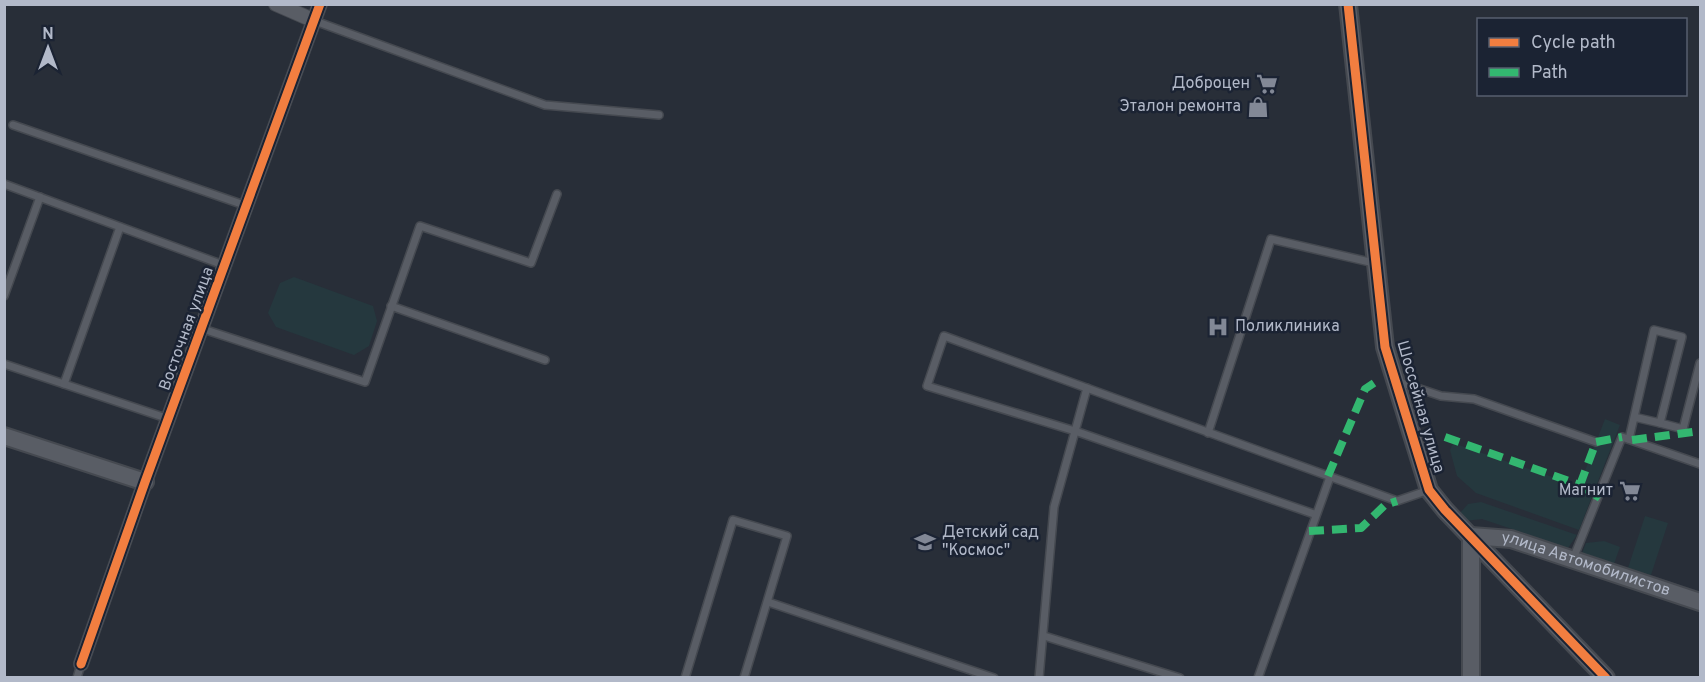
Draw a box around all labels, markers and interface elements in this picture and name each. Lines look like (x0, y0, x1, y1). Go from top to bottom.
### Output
north arrow (18, 18, 78, 78)
legend (1477, 18, 1687, 96)
text: N (42, 25, 54, 45)
text: Cycle path (1531, 32, 1616, 55)
text: Path (1531, 62, 1568, 85)
supermarket icon: Доброцен (1255, 72, 1279, 96)
place label: Доброцен (1172, 74, 1250, 94)
shop icon: Эталон ремонта (1246, 95, 1270, 119)
place label: Эталон ремонта (1119, 97, 1241, 117)
street label: Восточная улица (155, 264, 219, 394)
hospital icon: Поликлиника (1206, 315, 1230, 339)
place label: Поликлиника (1235, 317, 1340, 337)
street label: Шоссейная улица (1392, 338, 1448, 476)
supermarket icon: Магнит (1618, 479, 1642, 503)
place label: Магнит (1559, 481, 1613, 501)
place label: Детский сад "Космос" (942, 523, 1039, 561)
street label: улица Автомобилистов (1501, 528, 1673, 601)
school or university icon: Детский сад "Космос" (913, 530, 937, 554)

